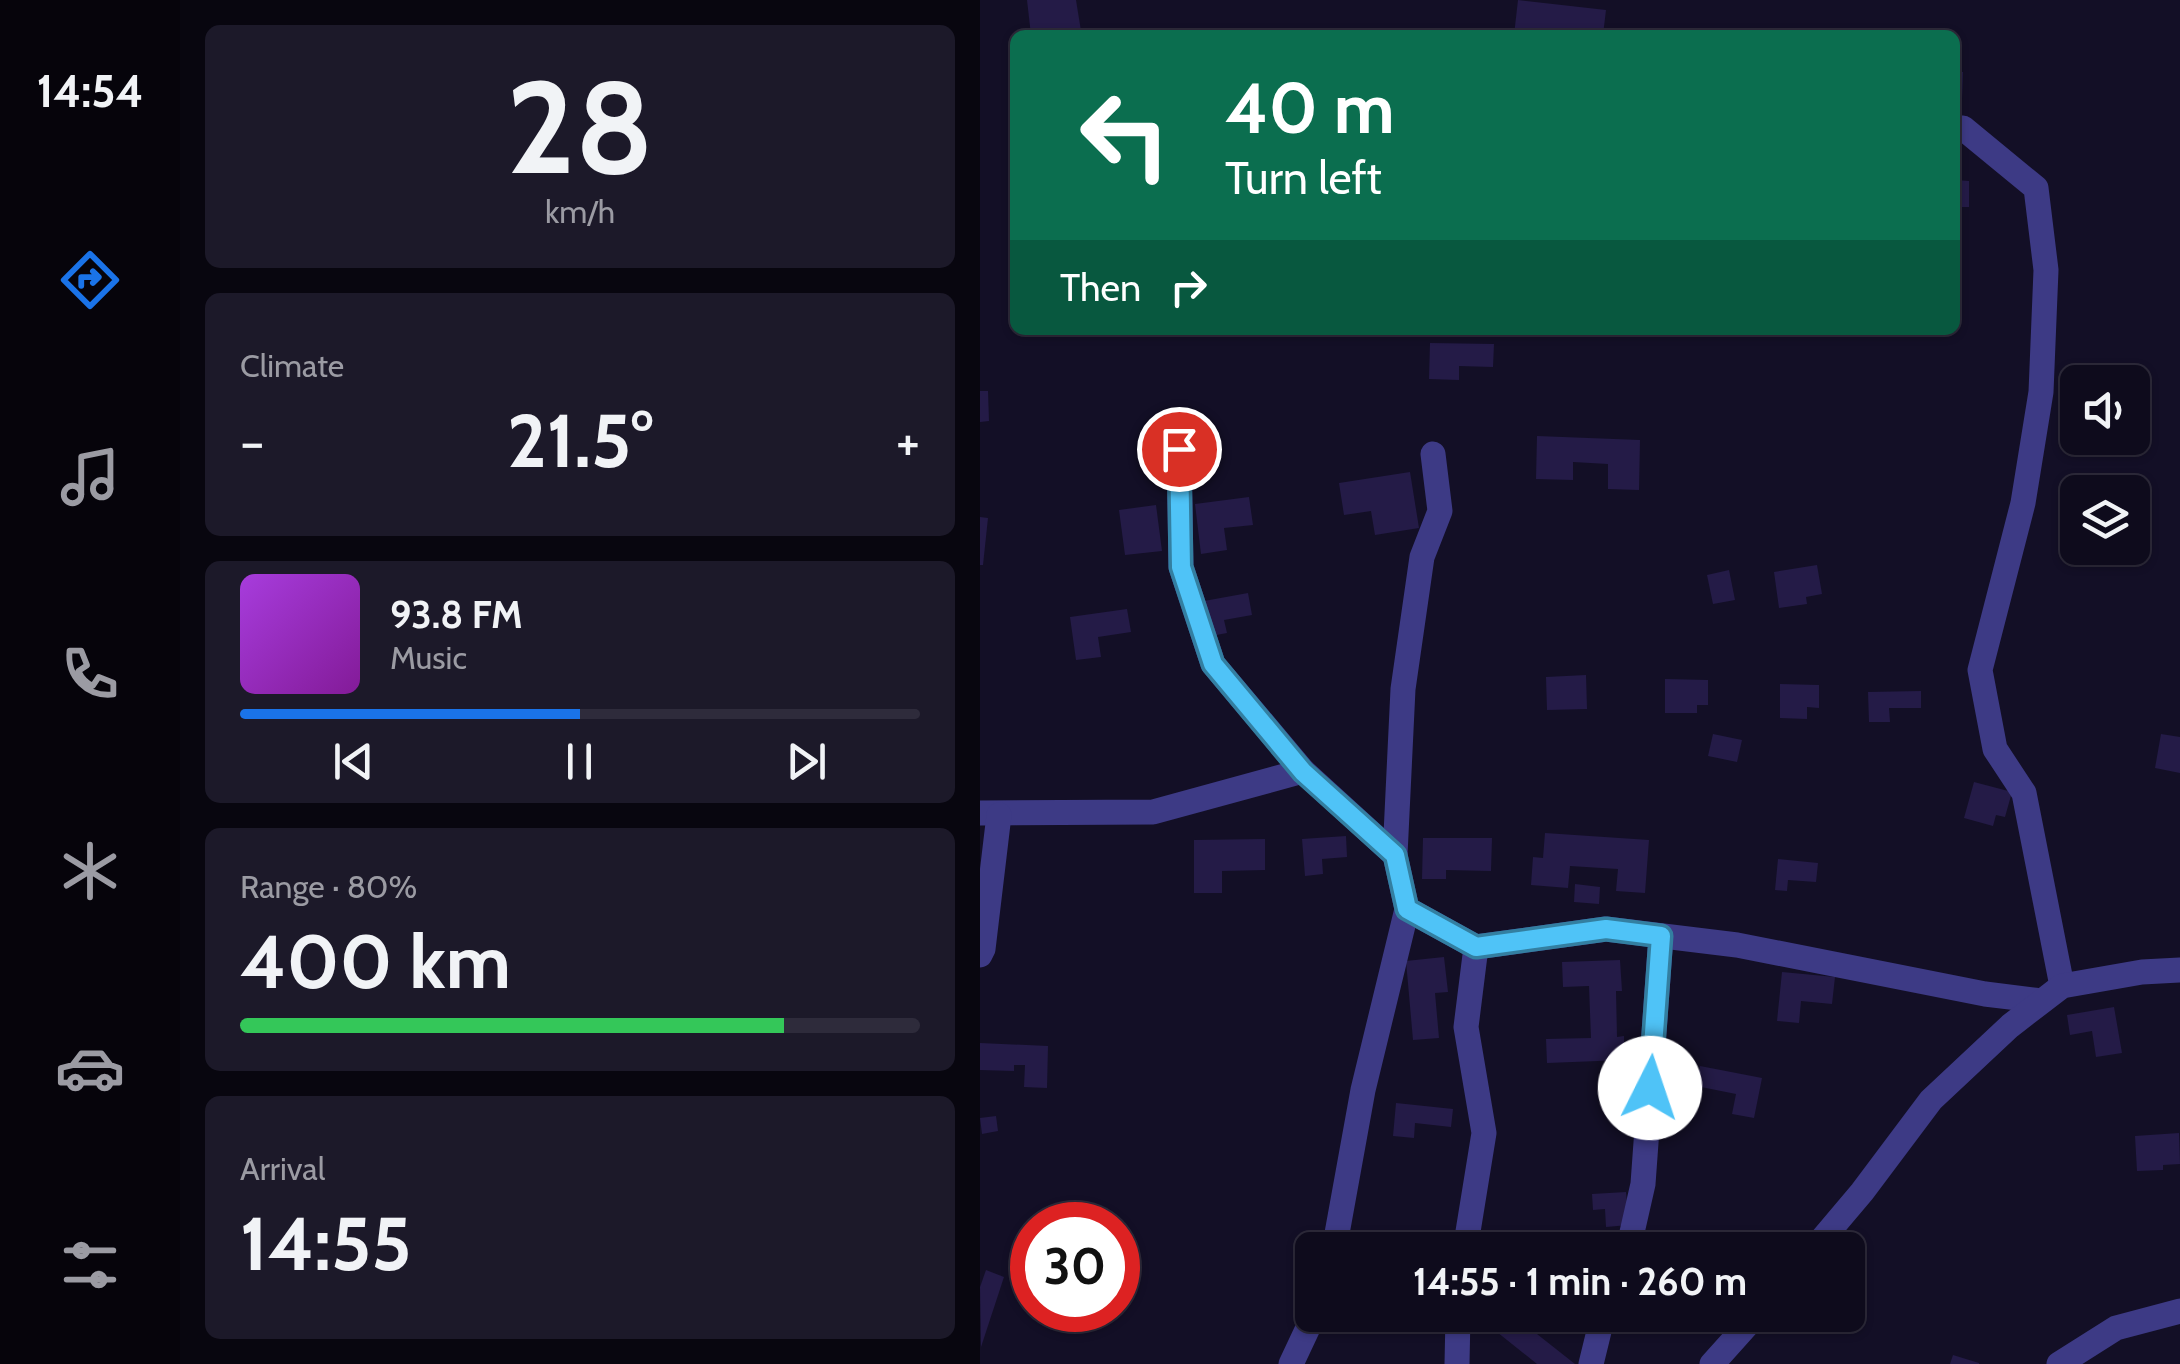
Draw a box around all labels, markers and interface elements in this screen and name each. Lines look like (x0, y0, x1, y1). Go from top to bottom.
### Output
text: 28 (506, 48, 654, 206)
text: 14:54 (37, 64, 143, 118)
text: 40 m (1225, 65, 1394, 151)
icon: left (1060, 70, 1190, 200)
text: Turn left (1225, 151, 1382, 205)
text: km/h (545, 192, 615, 231)
icon: directions (55, 245, 125, 315)
icon: right (1161, 260, 1216, 315)
text: Then (1060, 264, 1141, 311)
text: Climate (240, 346, 344, 385)
map controls (2060, 365, 2150, 565)
button: sound (2060, 365, 2150, 455)
text: 21.5° (507, 395, 653, 486)
pin (1137, 407, 1222, 492)
text: − (240, 408, 264, 475)
text: + (896, 408, 920, 475)
icon: arrive (1152, 422, 1207, 477)
icon: music (55, 442, 125, 512)
button: layers (2060, 475, 2150, 565)
text: 93.8 FM (390, 591, 523, 638)
text: Music (390, 638, 467, 677)
icon: phone (55, 639, 125, 709)
icon: previous (326, 734, 381, 789)
icon: pause (552, 734, 607, 789)
icon: next (779, 734, 834, 789)
icon: climate (55, 836, 125, 906)
text: Range · 80% (240, 867, 417, 906)
text: 400 km (240, 916, 511, 1007)
icon: car (55, 1033, 125, 1103)
position arrow (1598, 1036, 1702, 1140)
text: Arrival (240, 1149, 325, 1188)
text: 14:55 (240, 1198, 411, 1289)
speed limit sign: 30 (1010, 1202, 1140, 1332)
icon: filters (55, 1230, 125, 1300)
text: 14:55 · 1 min · 260 m (1413, 1258, 1747, 1305)

